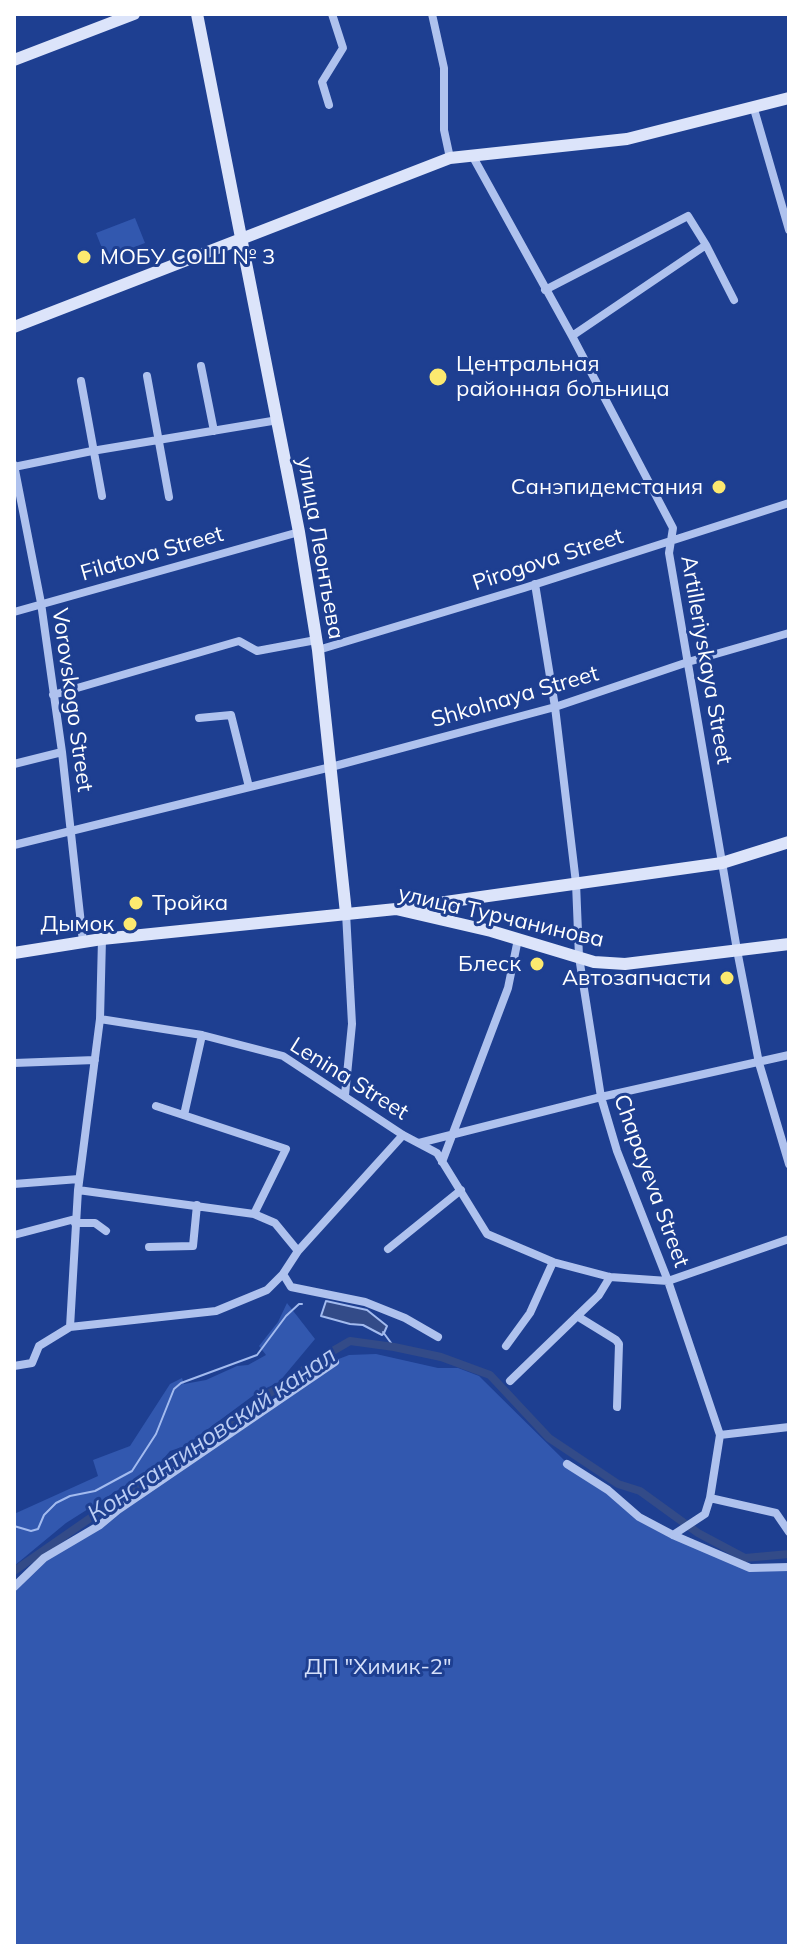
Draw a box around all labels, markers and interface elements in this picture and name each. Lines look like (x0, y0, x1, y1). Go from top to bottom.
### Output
place label: МОБУ СОШ № 3 (100, 244, 275, 270)
marker: МОБУ СОШ № 3 (75, 248, 93, 266)
place label: Центральная районная больница (456, 351, 670, 402)
marker: Центральная районная больница (427, 366, 449, 388)
street label: улица Леонтьева (291, 455, 349, 641)
place label: Санэпидемстания (511, 474, 703, 500)
marker: Санэпидемстания (710, 478, 728, 496)
street label: Filatova Street (78, 521, 226, 587)
street label: Pirogova Street (469, 523, 627, 597)
street label: Artilleriyskaya Street (675, 554, 737, 766)
street label: Vorovskogo Street (46, 606, 98, 794)
street label: Shkolnaya Street (428, 661, 602, 733)
street label: улица Турчанинова (395, 880, 607, 954)
place label: Тройка (152, 890, 228, 916)
marker: Тройка (127, 894, 145, 912)
place label: Дымок (41, 911, 114, 937)
marker: Дымок (121, 915, 139, 933)
place label: Блеск (458, 951, 521, 977)
marker: Блеск (528, 955, 546, 973)
place label: Автозапчасти (562, 965, 711, 991)
marker: Автозапчасти (718, 969, 736, 987)
street label: Lenina Street (285, 1032, 413, 1126)
street label: Chapayeva Street (607, 1091, 695, 1271)
water label: Константиновский канал (82, 1341, 342, 1529)
park label: ДП "Химик-2" (304, 1654, 452, 1680)

